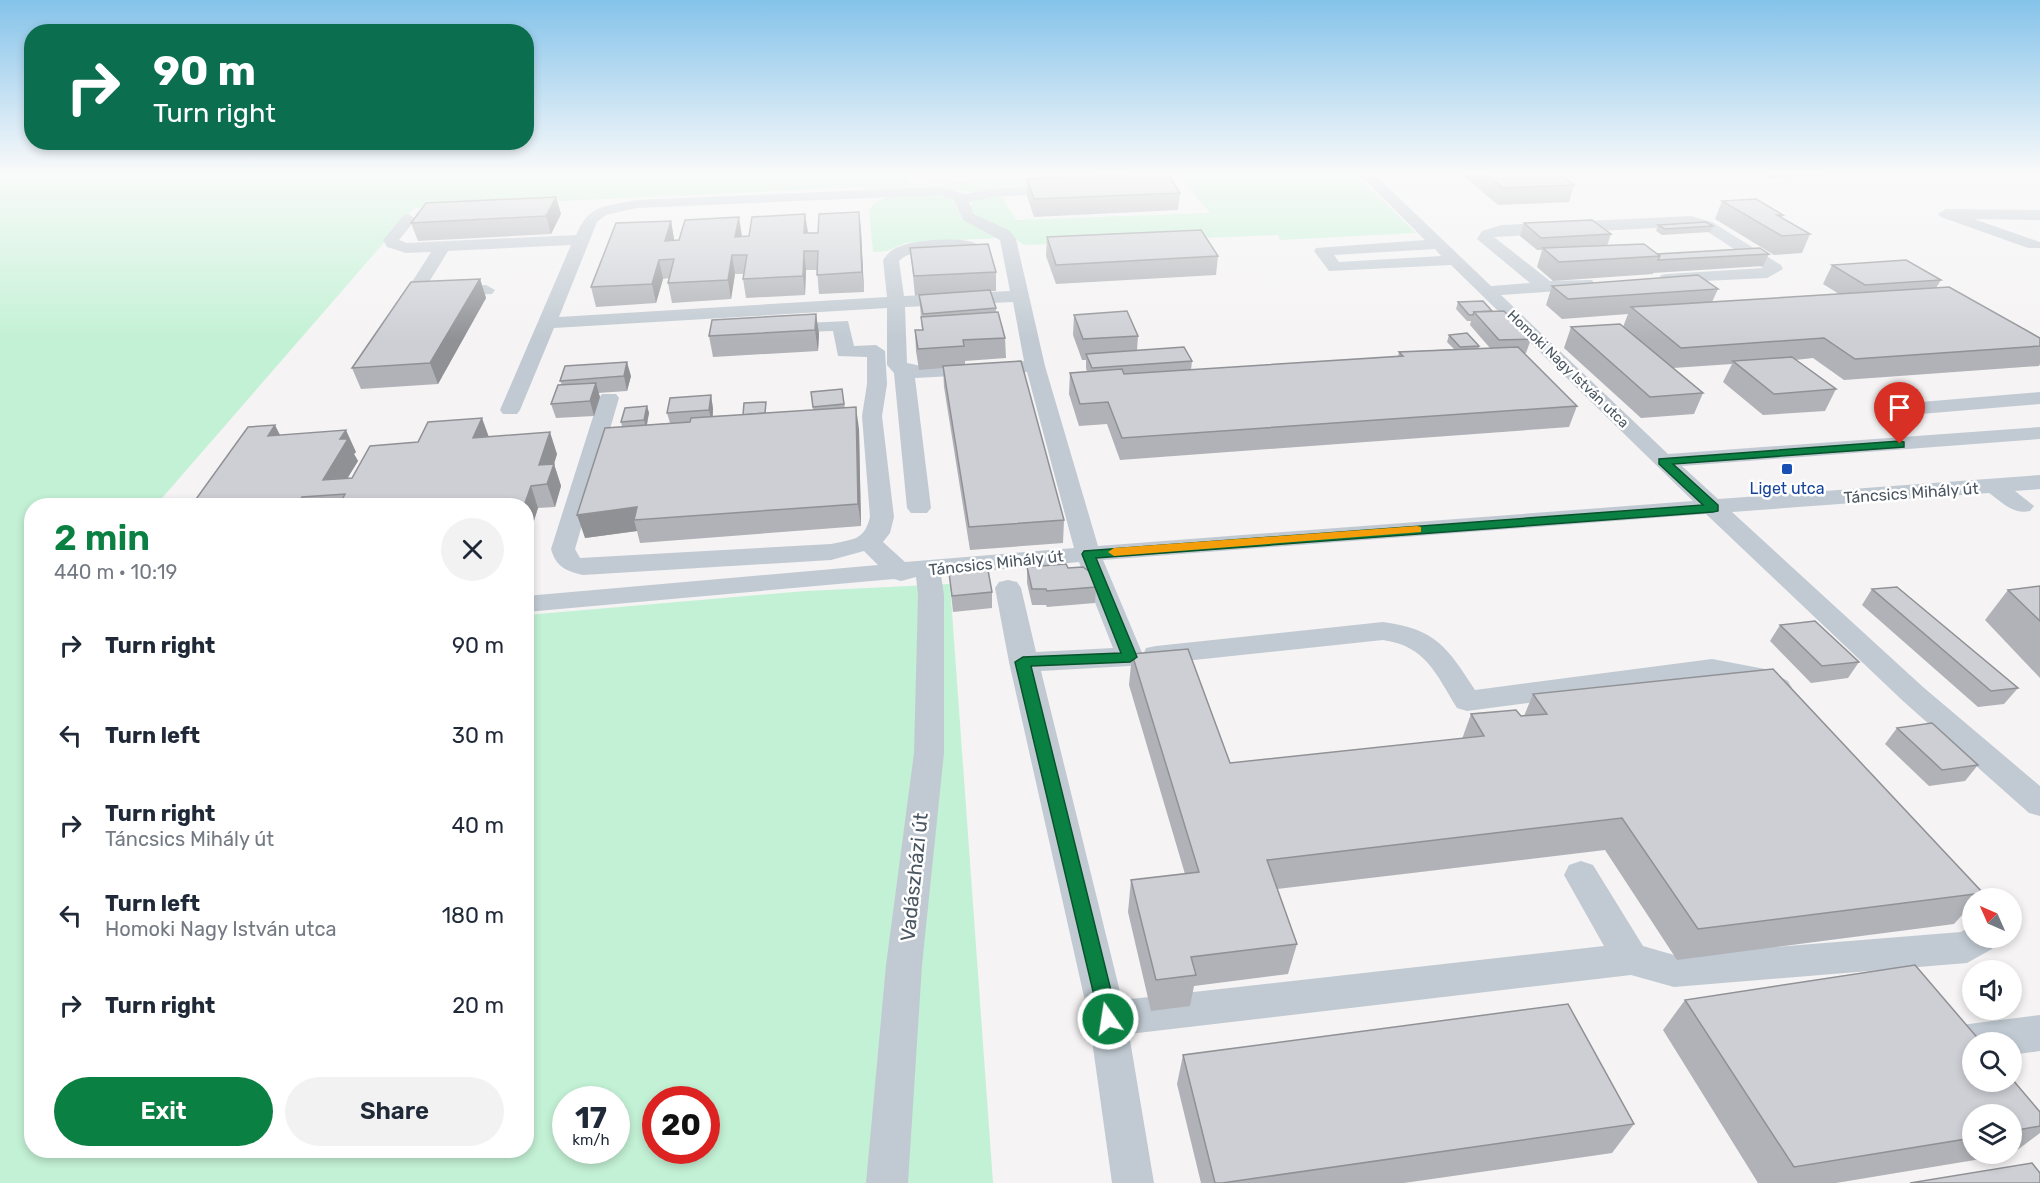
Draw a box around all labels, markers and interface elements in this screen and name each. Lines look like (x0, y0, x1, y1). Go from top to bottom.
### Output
text: 90 m (153, 46, 256, 96)
icon: right (54, 48, 132, 126)
text: Turn right (153, 97, 276, 129)
street label: Homoki Nagy István utca (1504, 307, 1632, 431)
pin (1874, 382, 1925, 444)
icon: arrive (1883, 391, 1916, 424)
marker: Liget utca (1780, 462, 1794, 476)
place label: Liget utca (1749, 479, 1825, 498)
street label: Táncsics Mihály út (1843, 479, 1979, 507)
text: 2 min (54, 516, 150, 559)
button: close (441, 518, 504, 581)
street label: Táncsics Mihály út (928, 546, 1064, 580)
text: 440 m · 10:19 (54, 560, 177, 584)
icon: right (54, 629, 87, 662)
text: Turn right (105, 632, 215, 659)
text: 90 m (452, 632, 504, 659)
icon: left (54, 719, 87, 752)
text: Turn left (105, 722, 200, 749)
text: 30 m (452, 722, 504, 749)
text: Turn right (105, 800, 215, 827)
icon: right (54, 809, 87, 842)
street label: Vadászházi út (895, 811, 933, 943)
text: 40 m (451, 812, 504, 839)
text: Táncsics Mihály út (105, 827, 274, 851)
north arrow (1962, 888, 2022, 948)
map controls (1962, 888, 2022, 1164)
text: Turn left (105, 890, 200, 917)
icon: left (54, 899, 87, 932)
text: 180 m (442, 902, 504, 929)
text: Homoki Nagy István utca (105, 917, 337, 941)
button: sound (1962, 960, 2022, 1020)
position arrow (1076, 987, 1140, 1051)
icon: right (54, 989, 87, 1022)
text: Turn right (105, 992, 215, 1019)
text: 20 m (452, 992, 504, 1019)
button: search (1962, 1032, 2022, 1092)
button: Exit (54, 1077, 273, 1146)
button: Share (285, 1077, 504, 1146)
speed limit sign: 20 (642, 1086, 720, 1164)
text: 17 (575, 1100, 607, 1136)
button: layers (1962, 1104, 2022, 1164)
text: km/h (572, 1131, 610, 1149)

